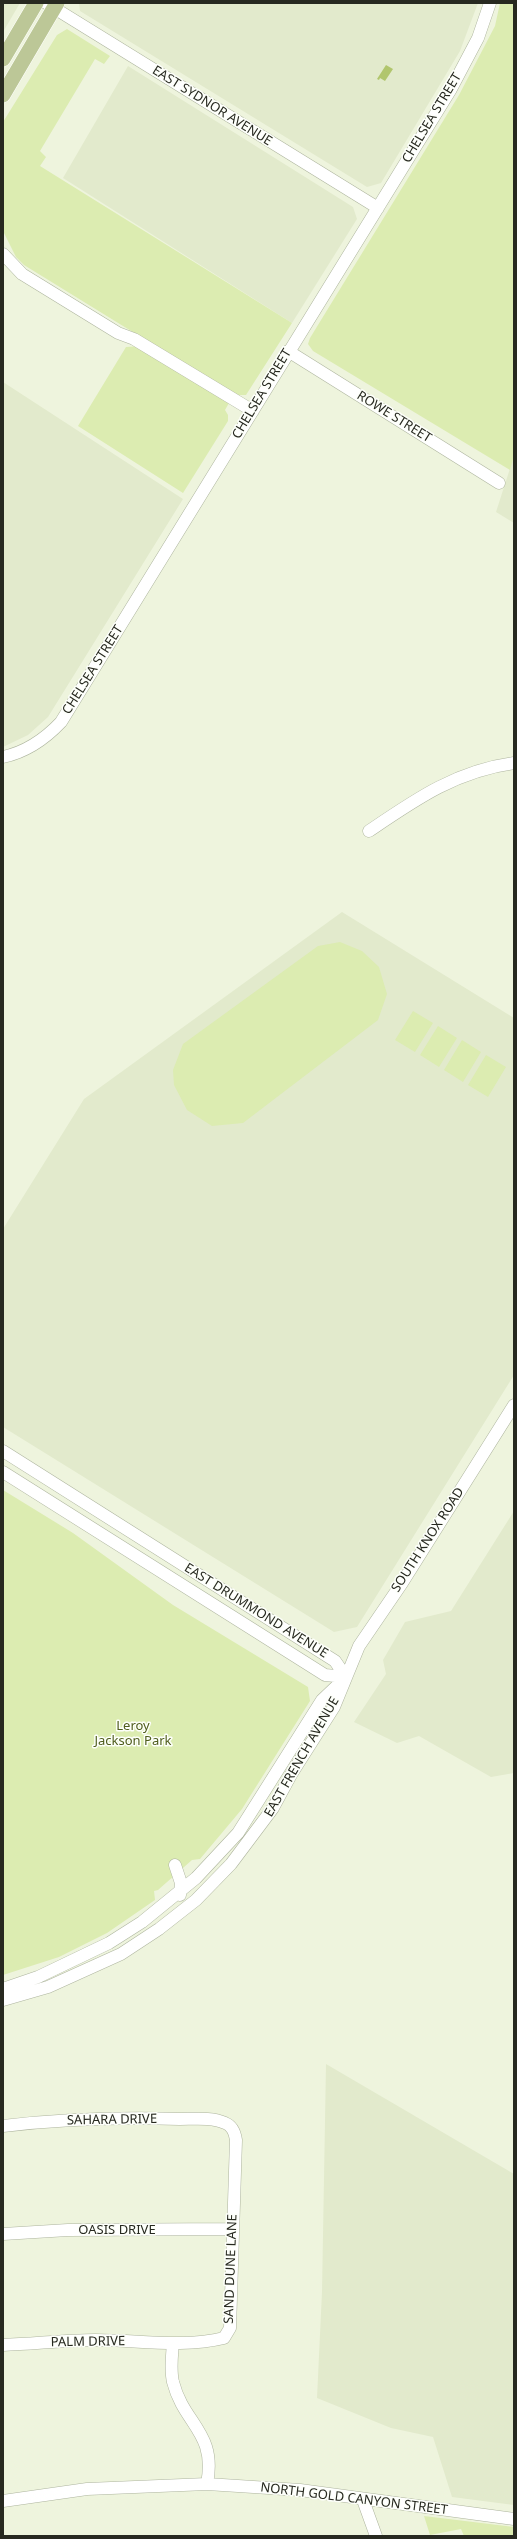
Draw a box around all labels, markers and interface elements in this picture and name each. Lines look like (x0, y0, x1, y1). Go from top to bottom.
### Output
street label: EAST SYDNOR AVENUE (149, 63, 275, 149)
street label: CHELSEA STREET (399, 70, 465, 166)
street label: CHELSEA STREET (229, 346, 295, 442)
street label: ROWE STREET (354, 388, 434, 446)
street label: CHELSEA STREET (59, 623, 127, 717)
street label: SOUTH KNOX ROAD (388, 1485, 468, 1595)
street label: EAST DRUMMOND AVENUE (181, 1560, 331, 1662)
street label: EAST FRENCH AVENUE (261, 1694, 343, 1820)
park label: Leroy Jackson Park (95, 1718, 171, 1749)
street label: SAHARA DRIVE (67, 2111, 157, 2129)
street label: SAND DUNE LANE (221, 2214, 241, 2324)
street label: OASIS DRIVE (78, 2222, 156, 2238)
street label: PALM DRIVE (51, 2334, 125, 2350)
street label: NORTH GOLD CANYON STREET (259, 2480, 449, 2518)

